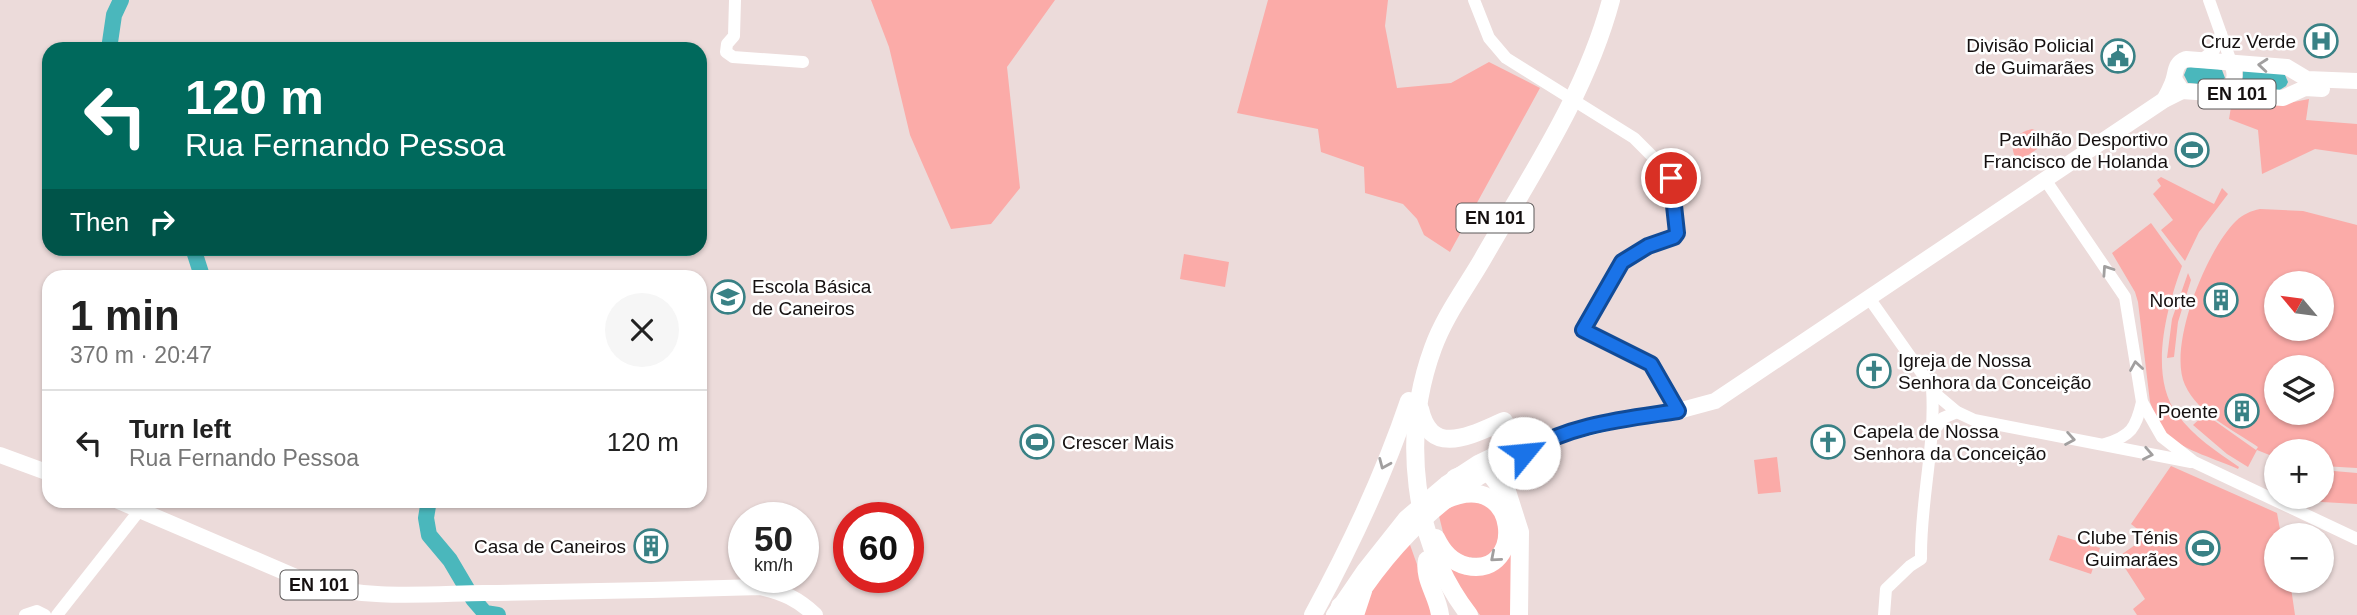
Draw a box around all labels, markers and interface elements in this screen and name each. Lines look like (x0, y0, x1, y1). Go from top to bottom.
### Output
hospital icon: Cruz Verde (2302, 22, 2340, 60)
place label: Cruz Verde (2201, 31, 2296, 52)
place label: Divisão Policial de Guimarães (1966, 35, 2094, 78)
public building icon: Divisão Policial de Guimarães (2099, 37, 2137, 75)
one-way arrow (2257, 58, 2268, 73)
icon: left (70, 70, 161, 161)
text: 120 m (185, 70, 324, 124)
road number: EN 101 (2198, 80, 2276, 108)
text: Rua Fernando Pessoa (185, 127, 505, 163)
place label: Pavilhão Desportivo Francisco de Holanda (1983, 129, 2168, 172)
sports icon: Pavilhão Desportivo Francisco de Holanda (2173, 131, 2211, 169)
pin (1641, 148, 1701, 208)
icon: arrive (1652, 159, 1690, 197)
icon: right (143, 203, 181, 241)
road number: EN 101 (1456, 204, 1534, 232)
text: Then (70, 207, 129, 237)
one-way arrow (2102, 265, 2115, 278)
north arrow (2264, 271, 2334, 341)
map controls (2264, 271, 2334, 593)
place label: Escola Básica de Caneiros (752, 276, 872, 319)
school or university icon: Escola Básica de Caneiros (709, 278, 747, 316)
building icon: Norte (2202, 281, 2240, 319)
place label: Norte (2150, 290, 2196, 311)
text: 1 min (70, 292, 180, 339)
button: close (605, 293, 679, 367)
text: 370 m · 20:47 (70, 342, 212, 368)
place label: Igreja de Nossa Senhora da Conceição (1898, 350, 2091, 393)
church icon: Igreja de Nossa Senhora da Conceição (1855, 352, 1893, 390)
button: layers (2264, 355, 2334, 425)
one-way arrow (2129, 360, 2144, 372)
building icon: Poente (2223, 392, 2261, 430)
place label: Poente (2158, 401, 2218, 422)
text: Turn left (129, 414, 231, 444)
position arrow (1487, 416, 1561, 490)
place label: Capela de Nossa Senhora da Conceição (1853, 421, 2046, 464)
sports icon: Crescer Mais (1018, 423, 1056, 461)
church icon: Capela de Nossa Senhora da Conceição (1809, 423, 1847, 461)
icon: left (70, 424, 108, 462)
text: 120 m (607, 427, 679, 457)
one-way arrow (2064, 431, 2076, 446)
place label: Crescer Mais (1062, 432, 1174, 453)
button: + (2264, 439, 2334, 509)
text: Rua Fernando Pessoa (129, 445, 359, 471)
one-way arrow (2142, 445, 2154, 460)
one-way arrow (1378, 457, 1392, 470)
speed limit sign: 60 (833, 502, 924, 593)
text: 50 (754, 519, 793, 558)
button: − (2264, 523, 2334, 593)
building icon: Casa de Caneiros (632, 527, 670, 565)
place label: Clube Ténis Guimarães (2077, 527, 2178, 570)
sports icon: Clube Ténis Guimarães (2184, 529, 2222, 567)
place label: Casa de Caneiros (474, 536, 626, 557)
one-way arrow (1490, 549, 1503, 561)
text: km/h (754, 555, 793, 575)
road number: EN 101 (280, 570, 358, 600)

